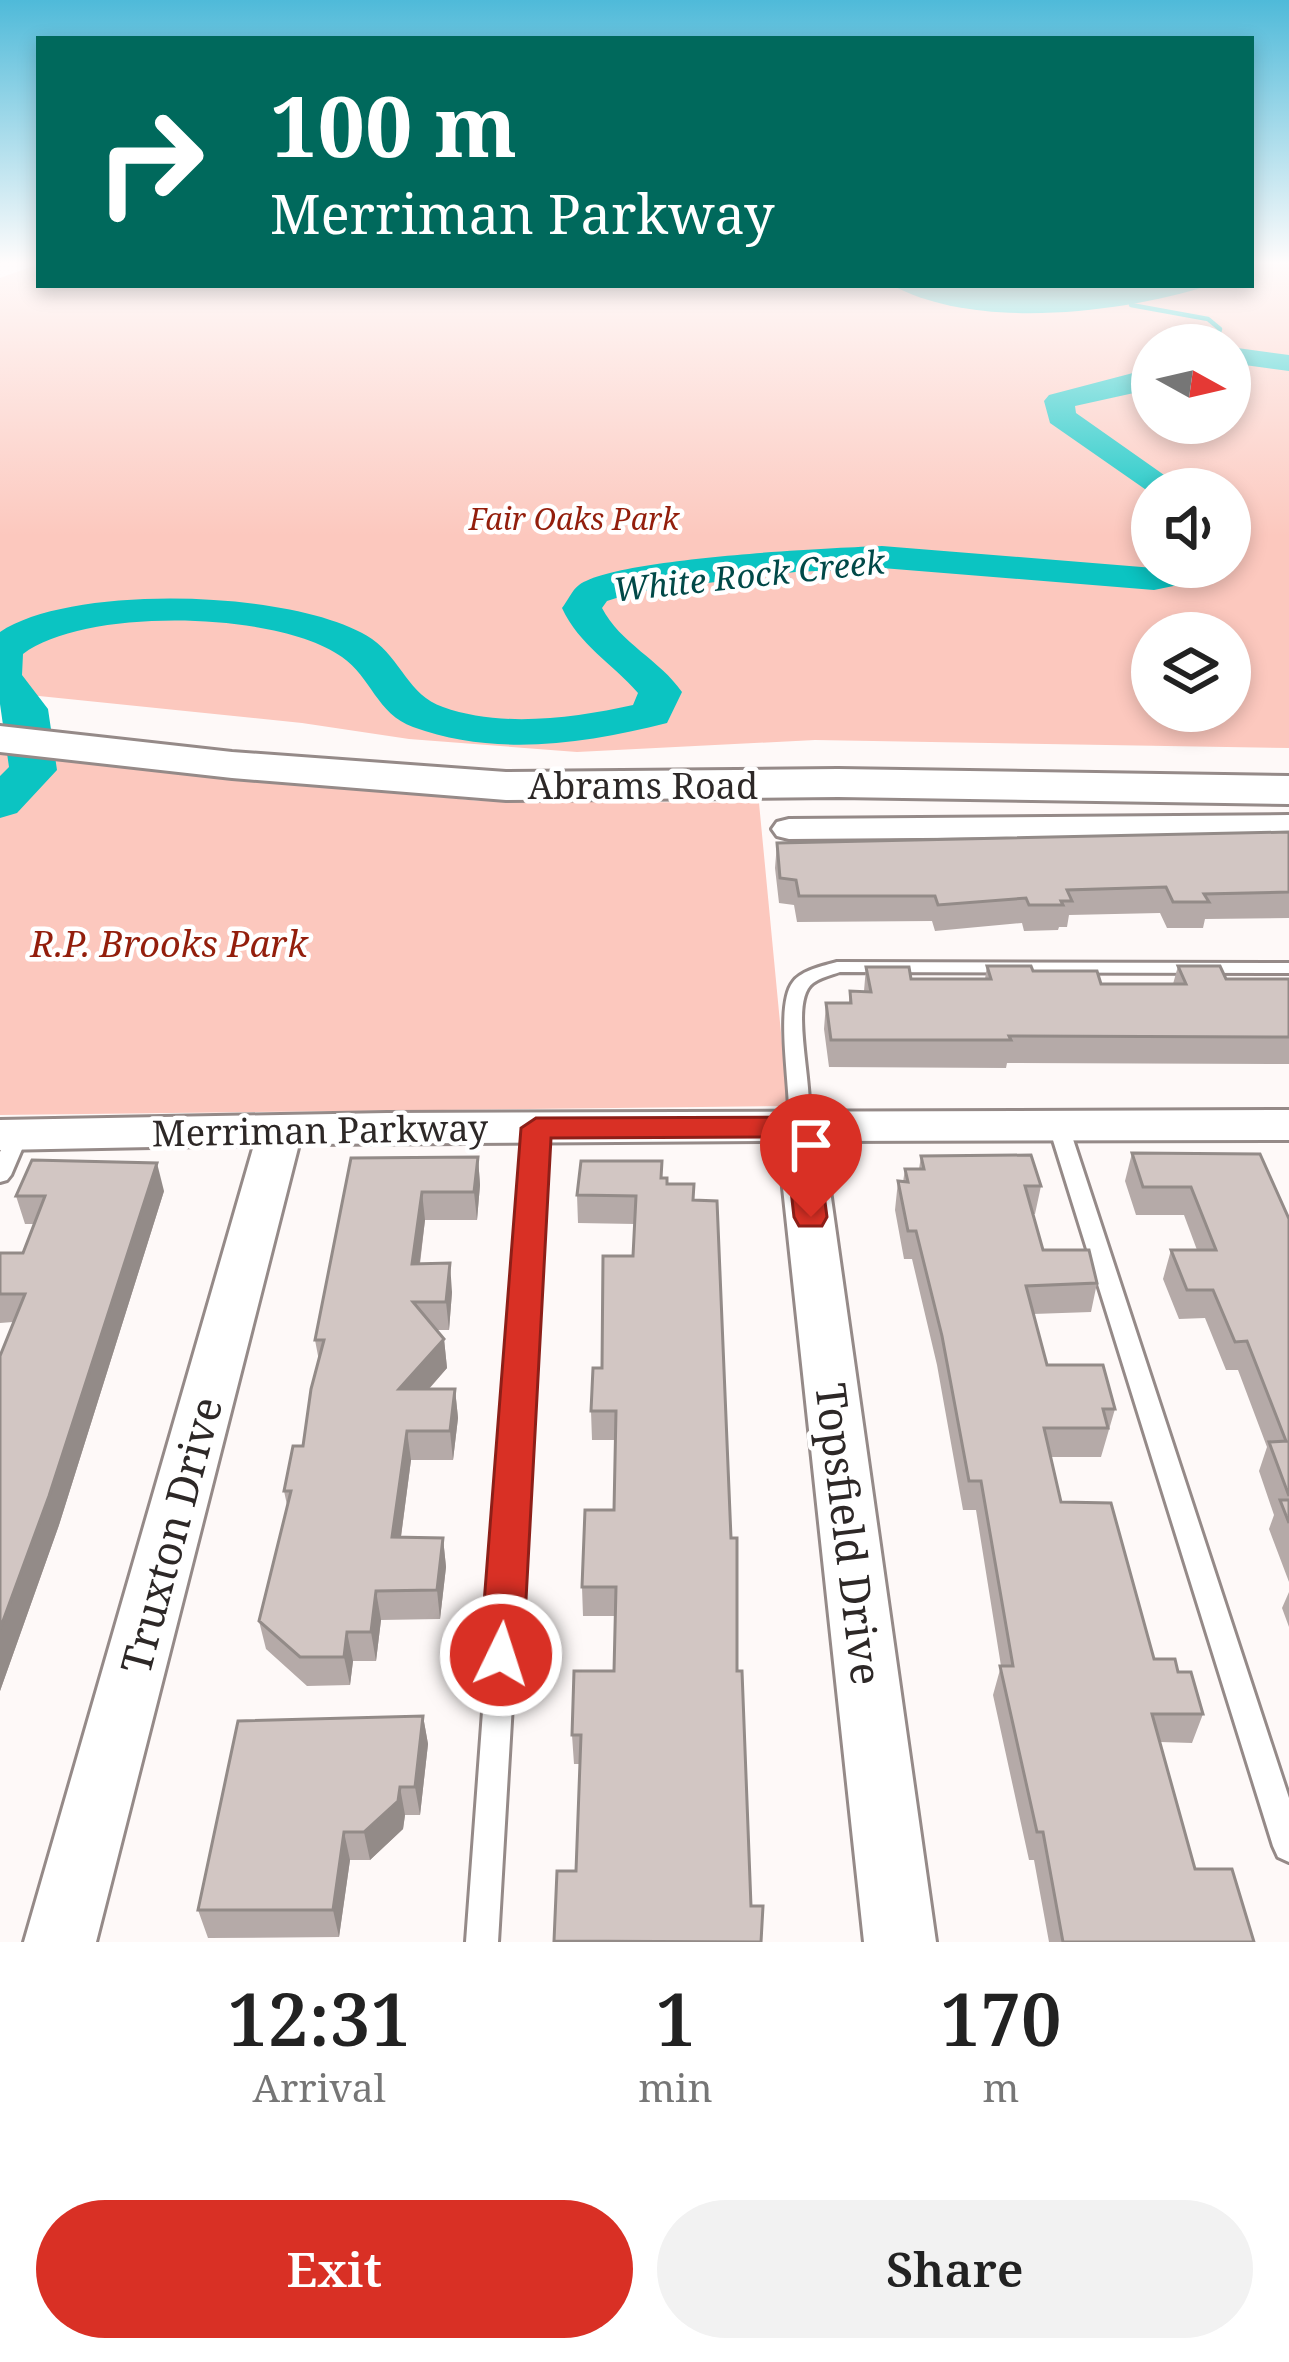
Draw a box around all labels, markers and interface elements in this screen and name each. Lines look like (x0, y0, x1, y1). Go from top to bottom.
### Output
text: 100 m (270, 67, 517, 182)
icon: right (72, 84, 228, 240)
text: Merriman Parkway (270, 176, 774, 250)
north arrow (1131, 324, 1251, 444)
map controls (1131, 324, 1251, 732)
button: sound (1131, 468, 1251, 588)
park label: Fair Oaks Park (468, 498, 680, 539)
water label: White Rock Creek (611, 538, 888, 612)
button: layers (1131, 612, 1251, 732)
street label: Abrams Road (528, 761, 758, 810)
park label: R.P. Brooks Park (29, 919, 309, 968)
pin (760, 1094, 862, 1217)
street label: Merriman Parkway (151, 1103, 489, 1157)
icon: arrive (778, 1112, 844, 1178)
street label: Topsfield Drive (803, 1380, 897, 1688)
street label: Truxton Drive (106, 1390, 234, 1680)
position arrow (438, 1592, 564, 1718)
text: 12:31 (227, 1969, 411, 2067)
text: 1 (655, 1969, 696, 2067)
text: 170 (940, 1969, 1062, 2067)
text: Arrival (252, 2060, 386, 2113)
text: min (638, 2060, 713, 2113)
text: m (982, 2060, 1019, 2113)
button: Exit (36, 2200, 633, 2338)
button: Share (657, 2200, 1253, 2338)

